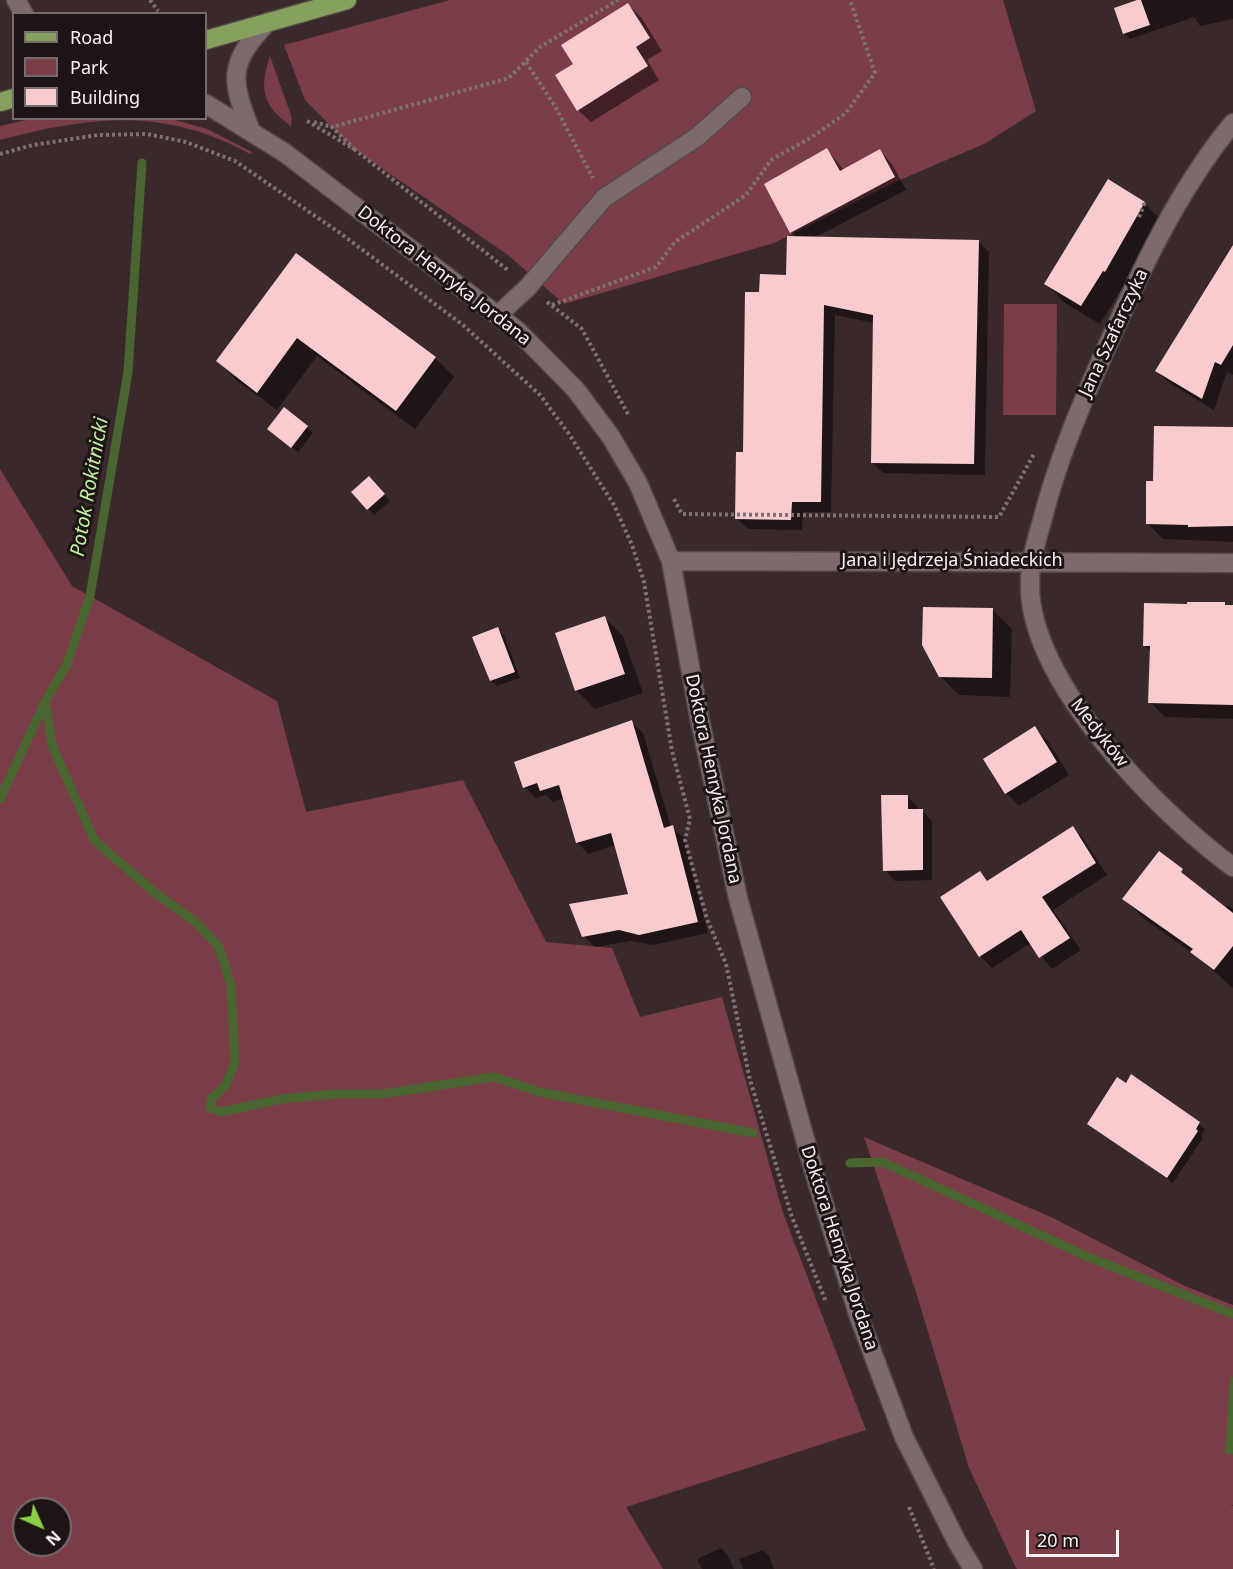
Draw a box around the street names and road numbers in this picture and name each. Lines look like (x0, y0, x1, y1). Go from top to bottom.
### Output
street label: Doktora Henryka Jordana (353, 202, 535, 350)
street label: Jana Szafarczyka (1075, 266, 1153, 400)
street label: Jana i Jędrzeja Śniadeckich (841, 550, 1063, 572)
street label: Doktora Henryka Jordana (680, 672, 746, 886)
street label: Medyków (1066, 694, 1132, 772)
street label: Doktora Henryka Jordana (796, 1143, 882, 1353)

